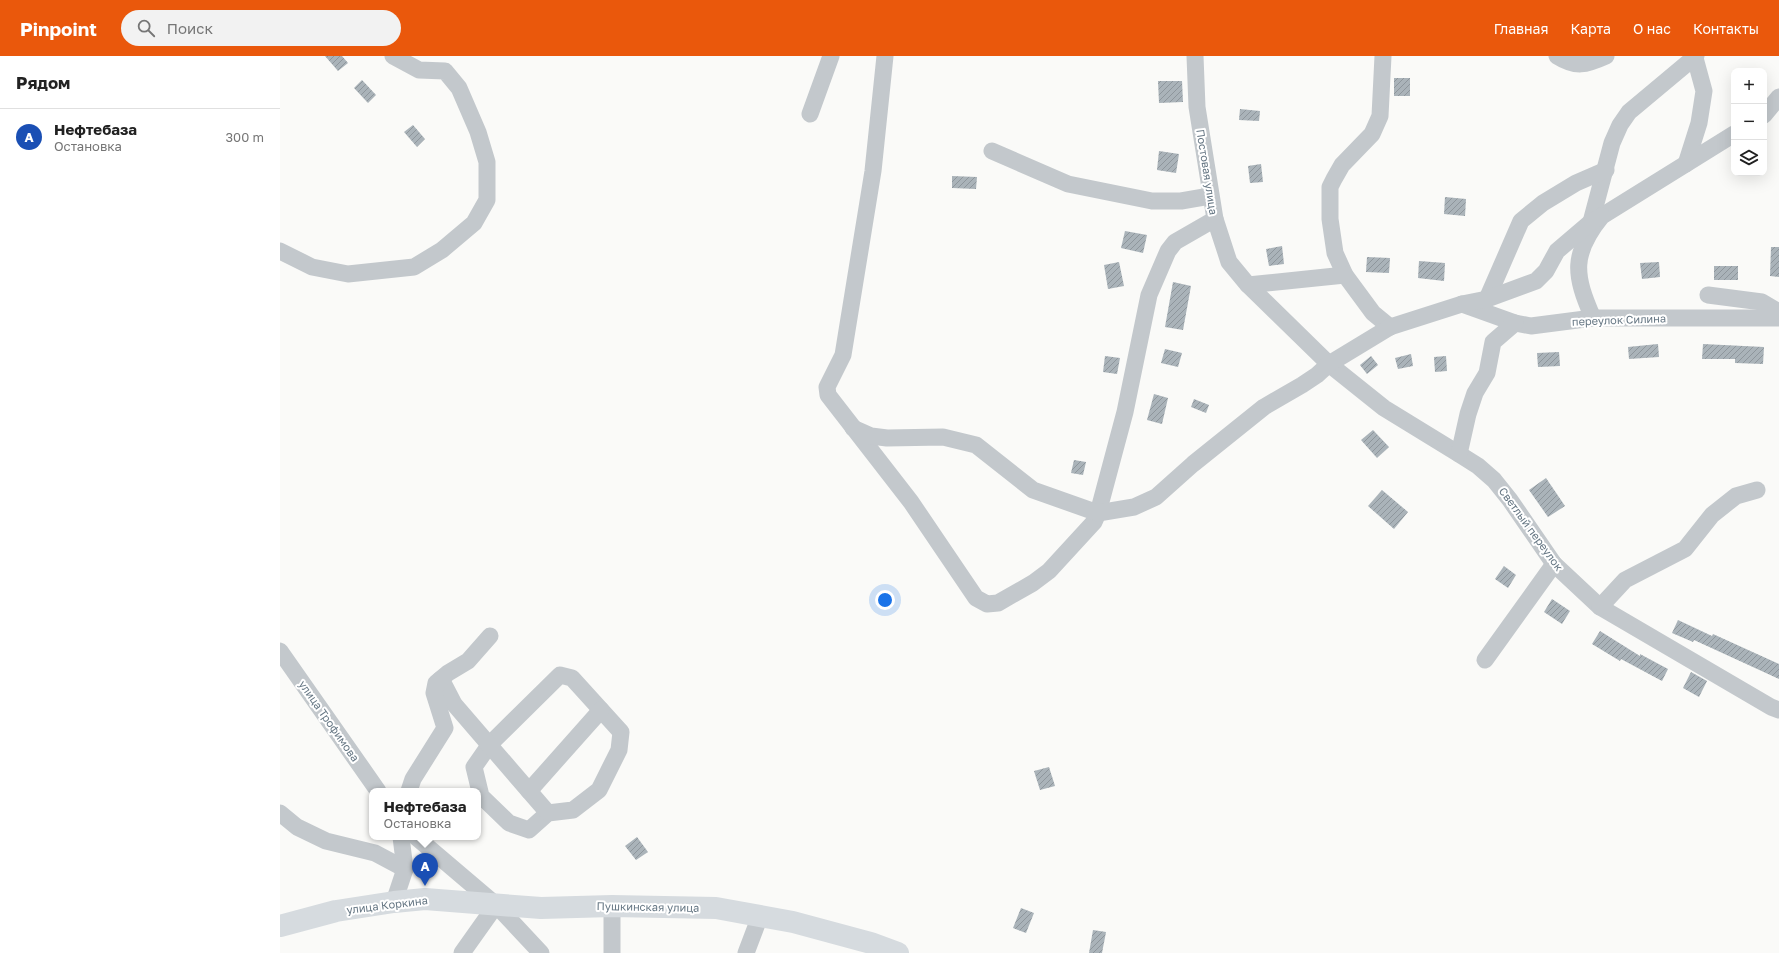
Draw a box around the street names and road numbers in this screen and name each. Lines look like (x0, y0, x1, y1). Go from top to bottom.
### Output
street label: Постовая улица (1194, 128, 1221, 216)
street label: переулок Силина (1572, 311, 1666, 328)
street label: Светлый переулок (1497, 484, 1566, 574)
street label: улица Трофимова (297, 678, 362, 764)
street label: улица Коркина (346, 893, 428, 916)
street label: Пушкинская улица (597, 899, 699, 914)

